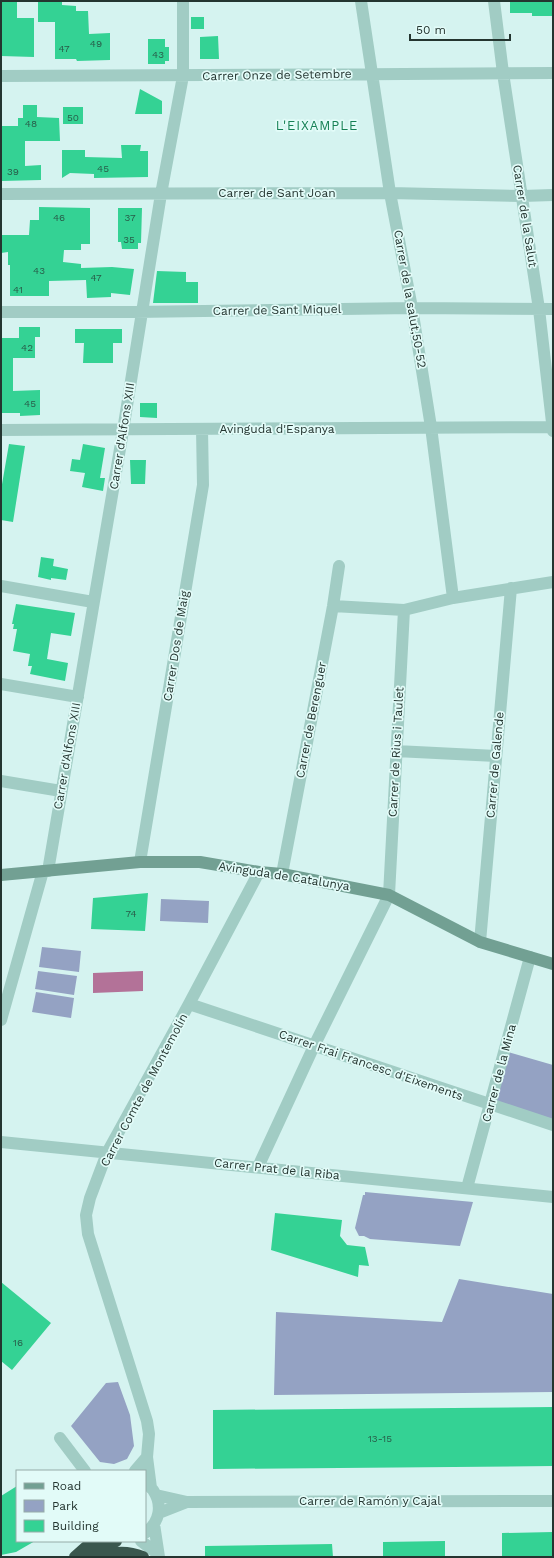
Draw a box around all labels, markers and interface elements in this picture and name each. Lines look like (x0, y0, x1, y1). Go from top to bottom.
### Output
scale bar (410, 16, 510, 42)
text: 50 m (416, 23, 446, 37)
house number: 49 (90, 38, 102, 49)
house number: 47 (58, 43, 70, 54)
house number: 43 (152, 49, 164, 60)
street label: Carrer Onze de Setembre (202, 67, 352, 83)
house number: 50 (67, 112, 79, 123)
house number: 48 (25, 118, 37, 129)
district label: L'EIXAMPLE (276, 118, 358, 133)
house number: 45 (97, 163, 109, 174)
street label: Carrer de la Salut (510, 164, 540, 268)
house number: 39 (7, 166, 19, 177)
street label: Carrer de Sant Joan (218, 186, 336, 200)
house number: 46 (53, 212, 65, 223)
house number: 37 (124, 212, 136, 223)
street label: Carrer de la salut,50-52 (391, 229, 429, 369)
house number: 35 (123, 234, 135, 245)
house number: 43 (33, 265, 45, 276)
house number: 47 (90, 272, 102, 283)
house number: 41 (13, 284, 23, 295)
street label: Carrer de Sant Miquel (213, 302, 342, 318)
house number: 42 (21, 342, 33, 353)
street label: Carrer d'Alfons XIII (107, 381, 137, 491)
house number: 45 (24, 398, 36, 409)
street label: Avinguda d'Espanya (219, 422, 335, 436)
street label: Carrer Dos de Maig (160, 589, 192, 702)
street label: Carrer de Berenguer (293, 661, 329, 779)
street label: Carrer de Rius i Taulet (386, 687, 406, 817)
street label: Carrer d'Alfons XIII (51, 701, 83, 811)
street label: Carrer de Galende (483, 711, 507, 819)
street label: Avinguda de Catalunya (217, 859, 351, 893)
house number: 74 (125, 908, 137, 919)
street label: Carrer Comte de Montemolín (98, 1011, 190, 1169)
street label: Carrer de la Mina (479, 1022, 519, 1123)
street label: Carrer Frai Francesc d'Eixements (277, 1027, 465, 1103)
street label: Carrer Prat de la Riba (213, 1155, 341, 1183)
house number: 16 (13, 1337, 23, 1348)
house number: 13-15 (368, 1433, 392, 1444)
legend (16, 1470, 146, 1542)
text: Road (52, 1479, 81, 1493)
street label: Carrer de Ramón y Cajal (299, 1494, 441, 1508)
text: Park (52, 1499, 78, 1513)
text: Building (52, 1519, 99, 1533)

